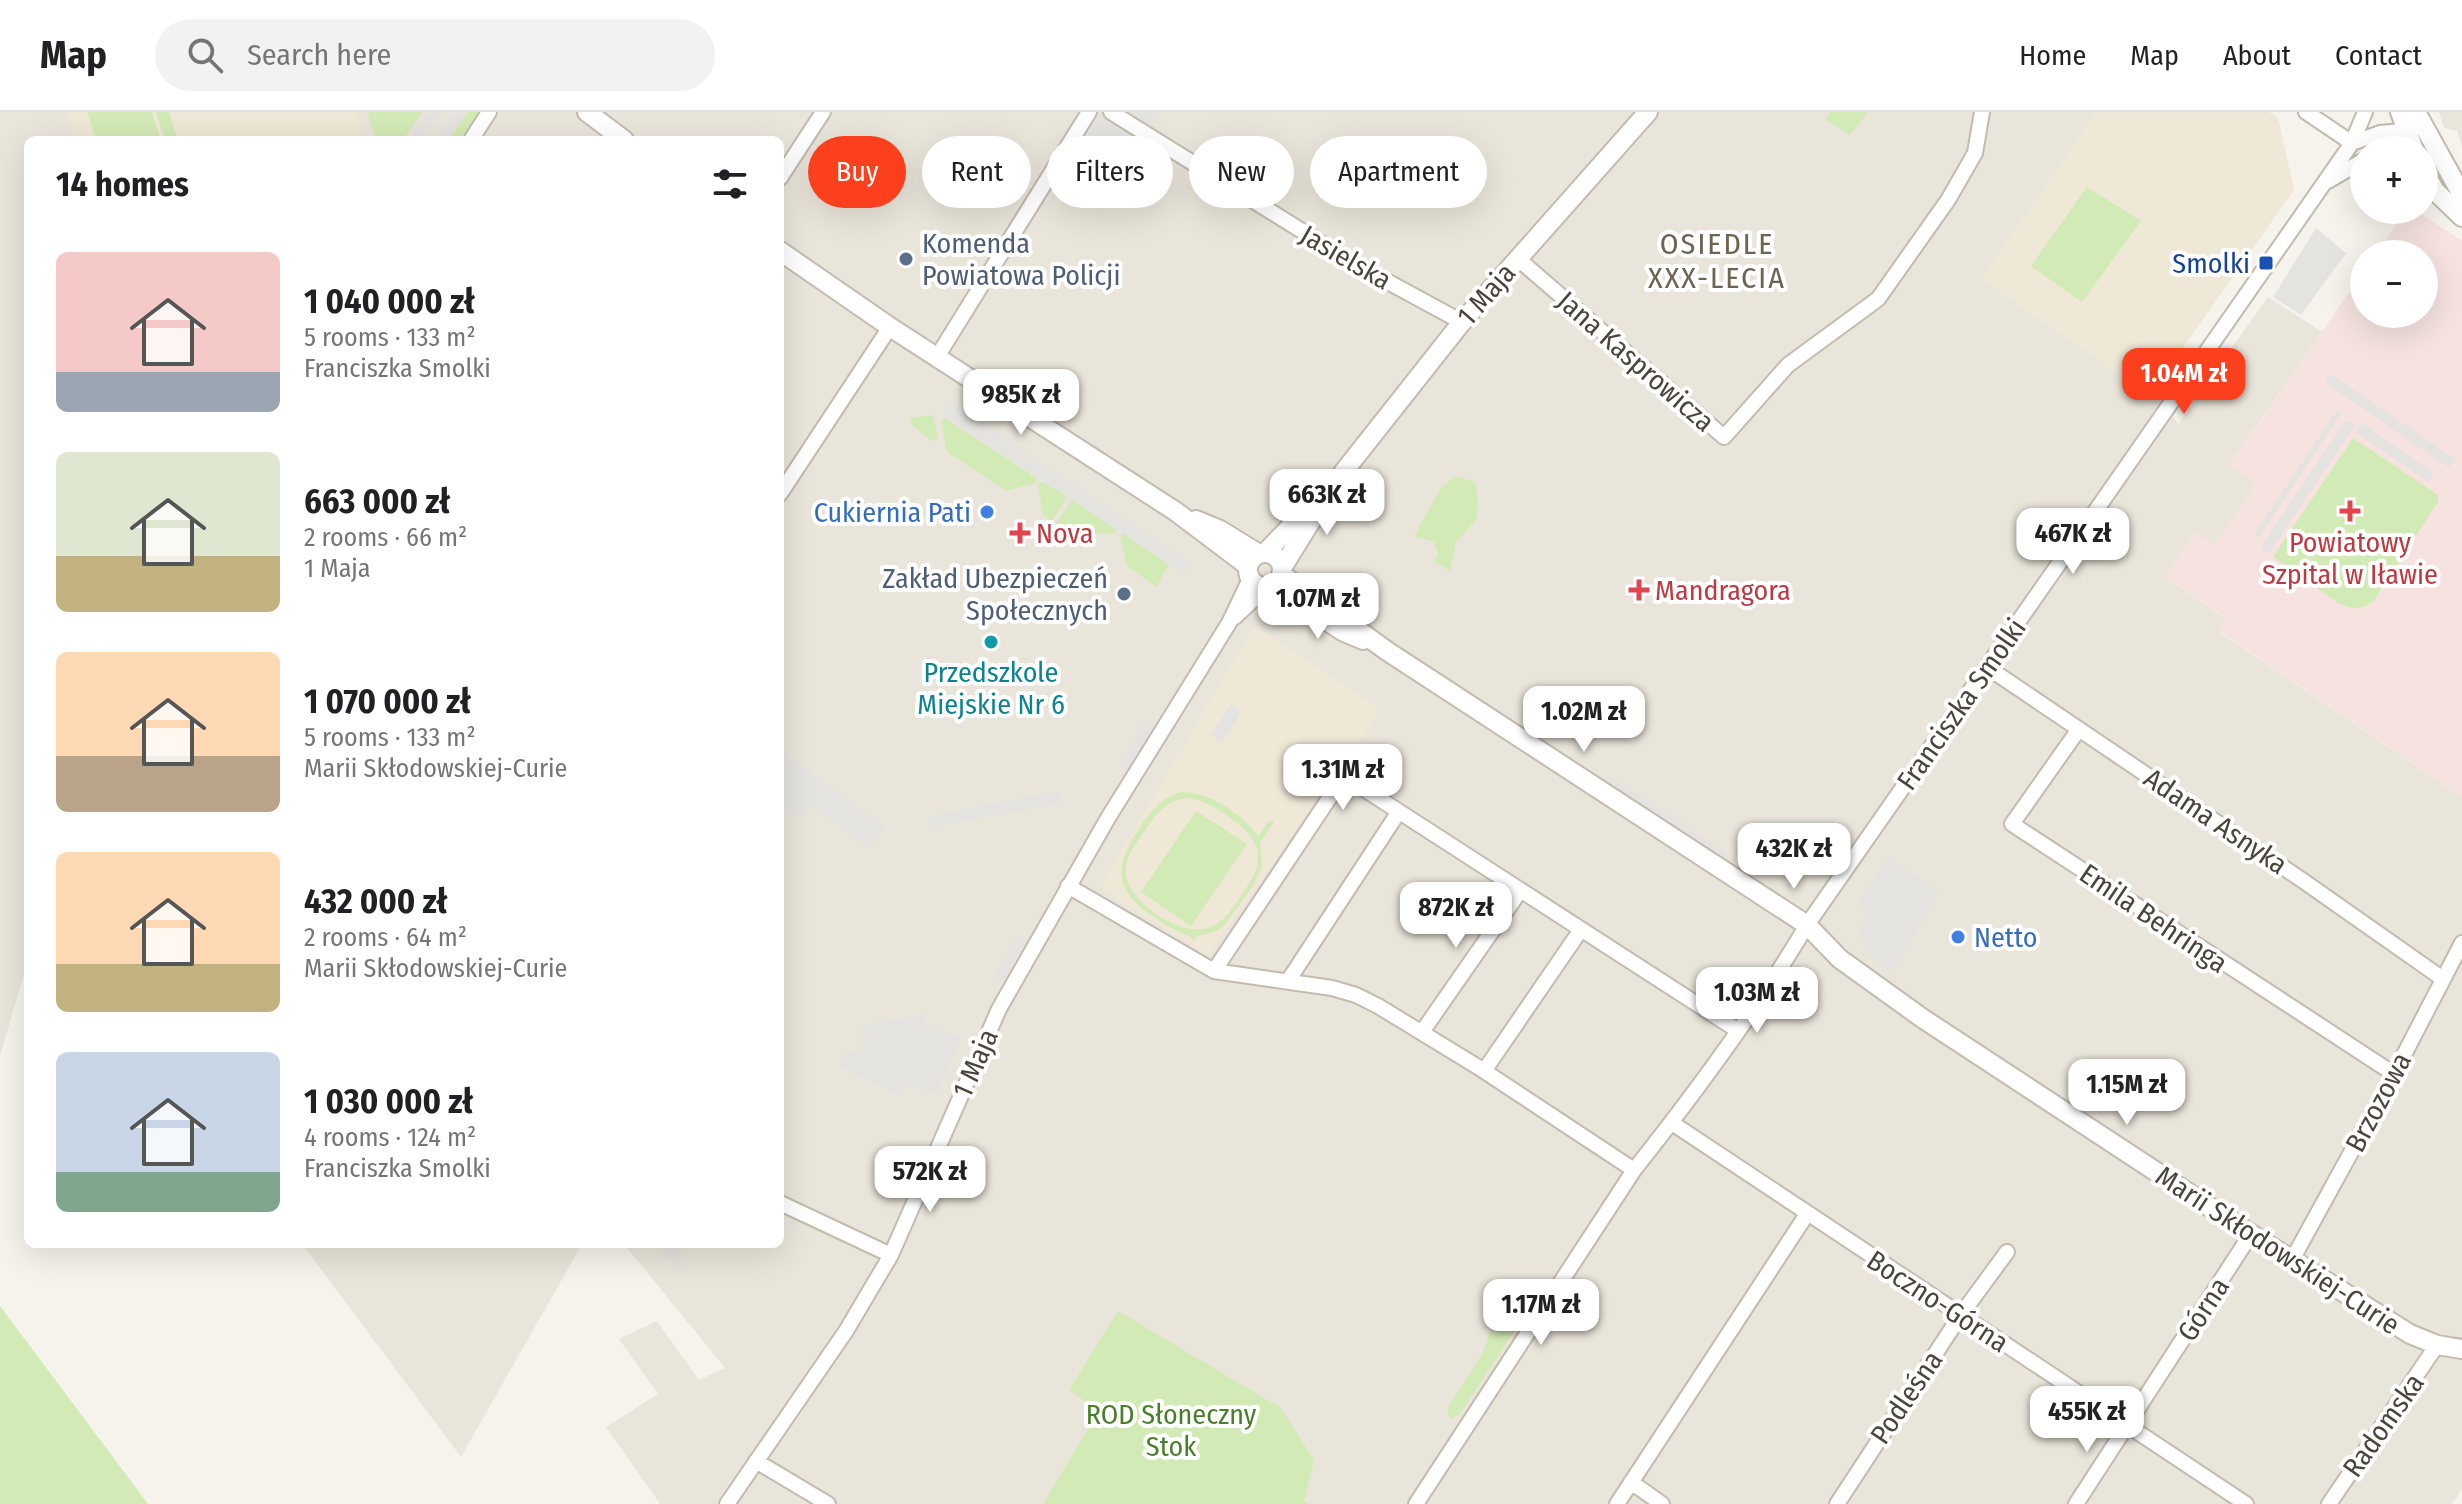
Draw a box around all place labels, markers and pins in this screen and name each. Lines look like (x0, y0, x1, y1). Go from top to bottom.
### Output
place label: Komenda Powiatowa Policji (922, 227, 1120, 292)
place label: Smolki (2172, 247, 2250, 280)
marker: Komenda Powiatowa Policji (897, 250, 915, 268)
marker: Smolki (2257, 254, 2275, 272)
pin: 1.04M zł (2101, 348, 2267, 416)
pin: 985K zł (947, 369, 1095, 437)
pin: 663K zł (1253, 469, 1401, 537)
place label: Cukiernia Pati (814, 496, 971, 529)
marker: Powiatowy Szpital w Iławie (2339, 500, 2361, 522)
marker: Cukiernia Pati (978, 503, 996, 521)
pin: 467K zł (1999, 508, 2147, 576)
place label: Nova (1036, 517, 1093, 550)
marker: Nova (1011, 524, 1029, 542)
place label: Powiatowy Szpital w Iławie (2262, 526, 2438, 591)
place label: Zakład Ubezpieczeń Społecznych (882, 562, 1108, 627)
pin: 1.07M zł (1235, 573, 1401, 641)
place label: Mandragora (1655, 574, 1791, 607)
marker: Mandragora (1630, 581, 1648, 599)
marker: Zakład Ubezpieczeń Społecznych (1115, 585, 1133, 603)
marker: Przedszkole Miejskie Nr 6 (982, 633, 1000, 651)
place label: Przedszkole Miejskie Nr 6 (917, 656, 1065, 721)
pin: 1.02M zł (1501, 686, 1667, 754)
pin: 1.31M zł (1260, 744, 1426, 812)
pin: 432K zł (1720, 823, 1868, 891)
pin: 872K zł (1382, 882, 1530, 950)
place label: Netto (1974, 921, 2037, 954)
marker: Netto (1949, 928, 1967, 946)
pin: 1.03M zł (1674, 967, 1840, 1035)
pin: 1.15M zł (2044, 1059, 2210, 1127)
pin: 572K zł (856, 1146, 1004, 1214)
pin: 1.17M zł (1458, 1279, 1624, 1347)
pin: 455K zł (2013, 1386, 2161, 1454)

